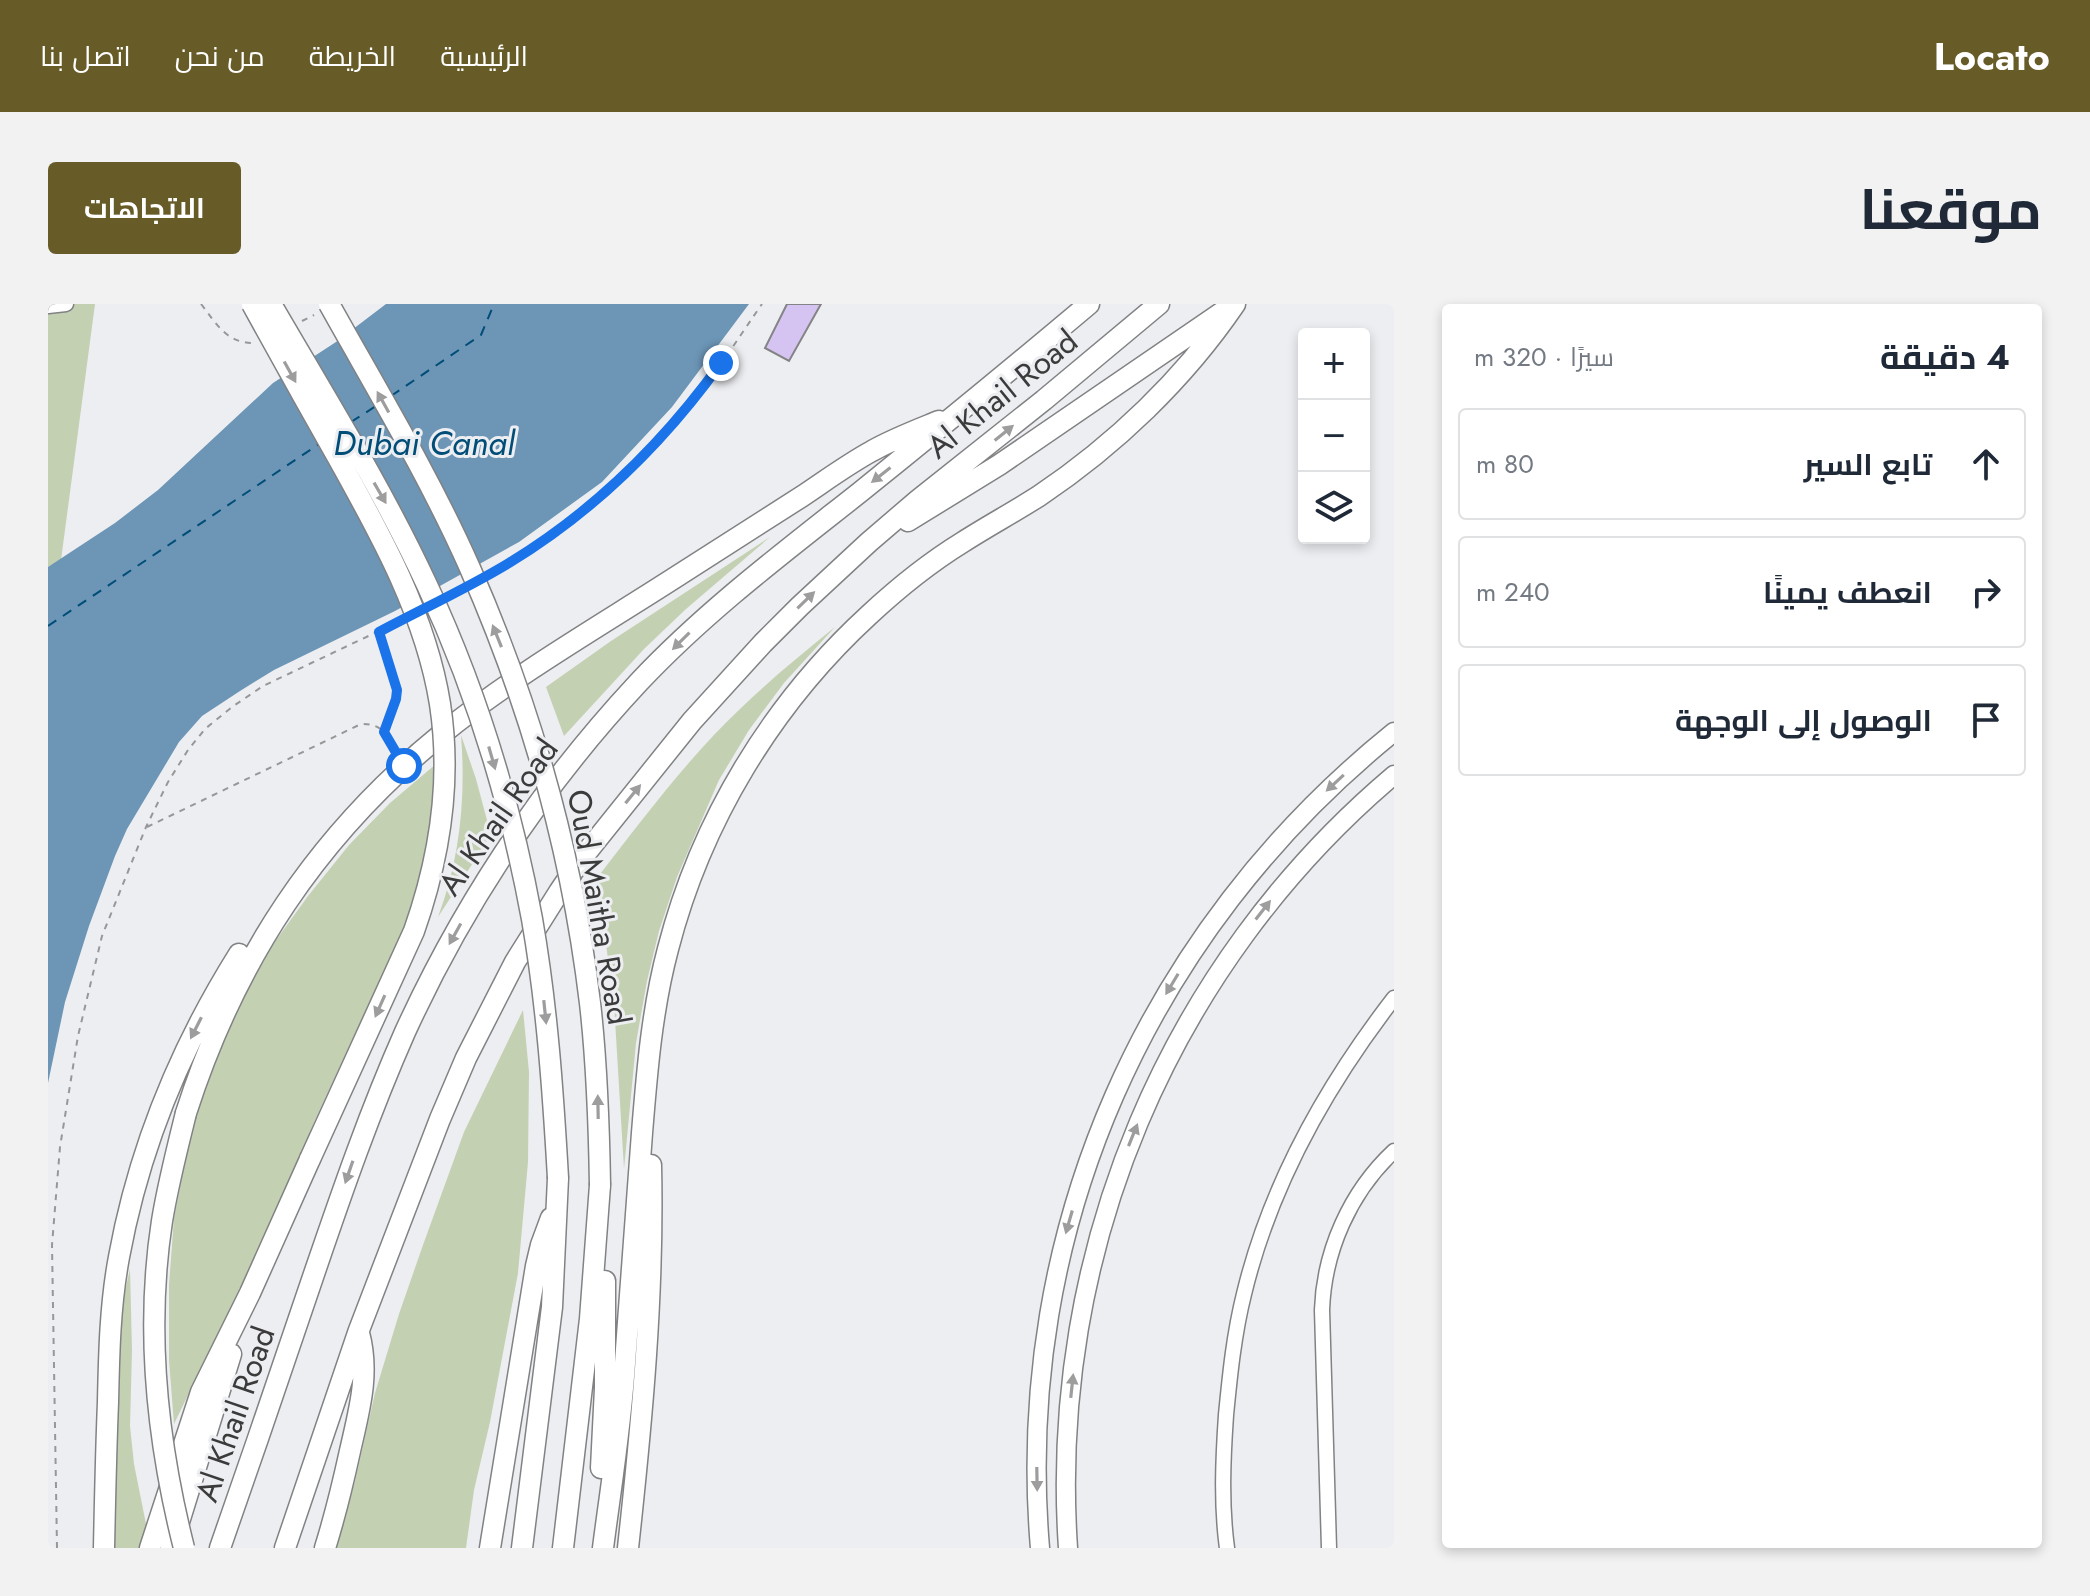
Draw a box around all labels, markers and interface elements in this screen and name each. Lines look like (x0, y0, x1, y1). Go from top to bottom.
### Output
text: Locato (1934, 29, 2050, 84)
text: اتصل بنا (40, 36, 131, 77)
text: من نحن (175, 36, 265, 77)
text: الخريطة (309, 36, 396, 77)
text: الرئيسية (440, 36, 528, 77)
button: الاتجاهات (48, 162, 241, 254)
text: موقعنا (1859, 169, 2042, 250)
street label: Al Khail Road (917, 319, 1087, 469)
map controls (1298, 328, 1370, 544)
button: + (1298, 328, 1370, 400)
text: 4 دقيقة (1880, 333, 2010, 382)
text: سيرًا · 320 m (1474, 338, 1614, 376)
route end (703, 345, 739, 381)
one-way arrow (282, 361, 296, 383)
one-way arrow (377, 391, 391, 413)
button: − (1298, 400, 1370, 472)
water label: Dubai Canal (333, 419, 516, 468)
one-way arrow (994, 425, 1014, 441)
icon: ahead (1964, 442, 2008, 486)
text: تابع السير (1804, 443, 1932, 486)
text: 80 m (1476, 445, 1534, 483)
one-way arrow (871, 466, 891, 483)
button: layers (1298, 472, 1370, 544)
one-way arrow (373, 482, 387, 504)
icon: right (1964, 570, 2008, 614)
text: انعطف يمينًا (1763, 571, 1932, 614)
text: 240 m (1476, 573, 1550, 611)
one-way arrow (796, 592, 815, 610)
one-way arrow (491, 624, 504, 648)
one-way arrow (672, 631, 691, 650)
icon: arrive (1964, 698, 2008, 742)
text: الوصول إلى الوجهة (1675, 699, 1932, 742)
street label: Al Khail Road (427, 729, 569, 905)
one-way arrow (486, 746, 499, 770)
route start (386, 748, 422, 784)
one-way arrow (1326, 773, 1345, 791)
one-way arrow (624, 784, 640, 804)
street label: Oud Maitha Road (556, 786, 642, 1028)
one-way arrow (1254, 900, 1271, 920)
one-way arrow (448, 923, 462, 946)
one-way arrow (1165, 973, 1179, 995)
one-way arrow (373, 994, 387, 1018)
one-way arrow (538, 1000, 551, 1025)
one-way arrow (189, 1017, 202, 1040)
one-way arrow (592, 1094, 605, 1119)
one-way arrow (1127, 1123, 1140, 1147)
one-way arrow (343, 1160, 355, 1184)
one-way arrow (1062, 1210, 1075, 1234)
street label: Al Khail Road (184, 1320, 286, 1508)
one-way arrow (1065, 1373, 1078, 1398)
one-way arrow (1031, 1467, 1043, 1492)

